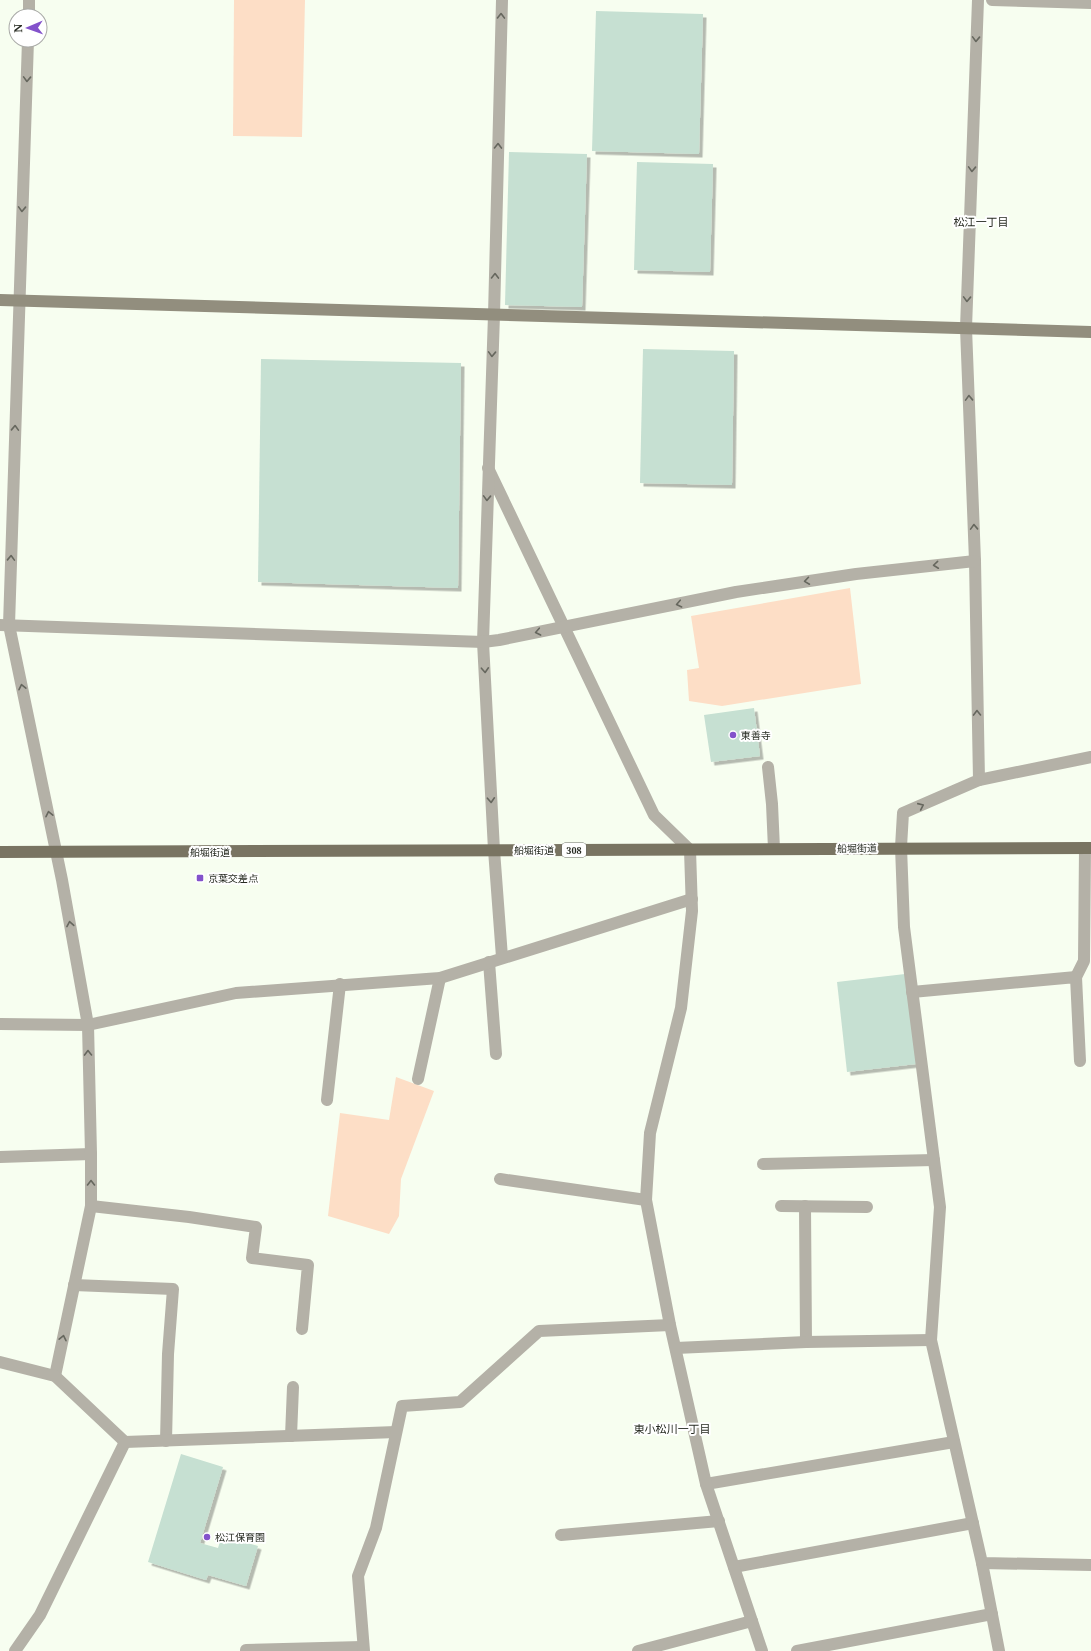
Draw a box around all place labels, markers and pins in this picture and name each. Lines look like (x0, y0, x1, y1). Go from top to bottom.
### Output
place label: 東善寺 (741, 728, 771, 742)
marker: 東善寺 (728, 730, 738, 740)
place label: 京葉交差点 (208, 871, 258, 885)
marker: 京葉交差点 (195, 873, 205, 883)
place label: 松江保育園 (215, 1530, 265, 1544)
marker: 松江保育園 (202, 1532, 212, 1542)

